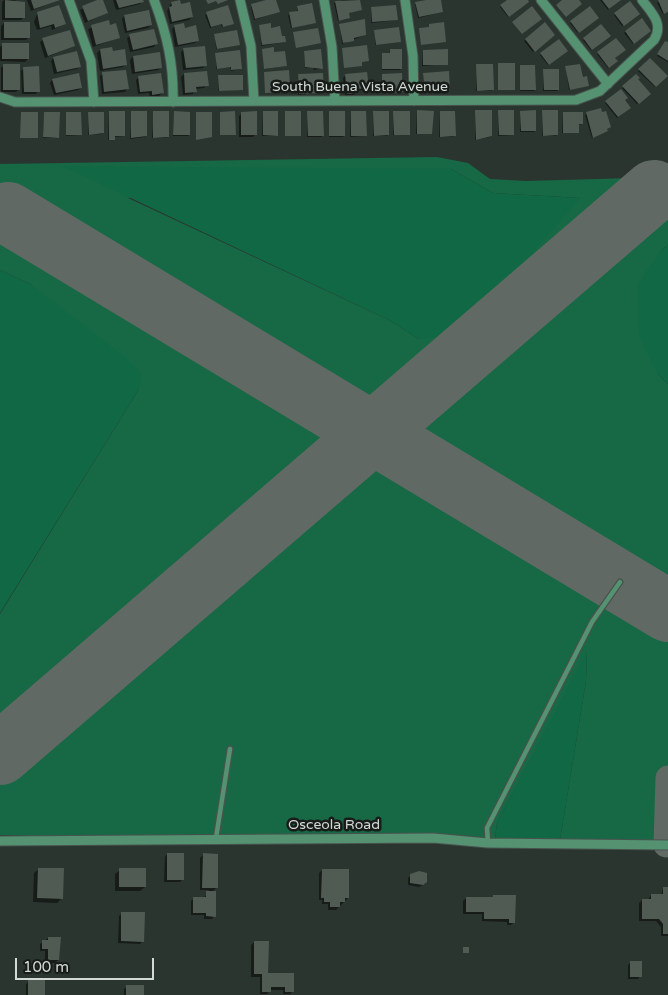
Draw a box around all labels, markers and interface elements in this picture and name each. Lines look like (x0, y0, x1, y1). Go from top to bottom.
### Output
street label: South Buena Vista Avenue (272, 79, 448, 95)
street label: Osceola Road (288, 817, 380, 833)
scale bar (18, 948, 156, 980)
text: 100 m (23, 958, 69, 976)

